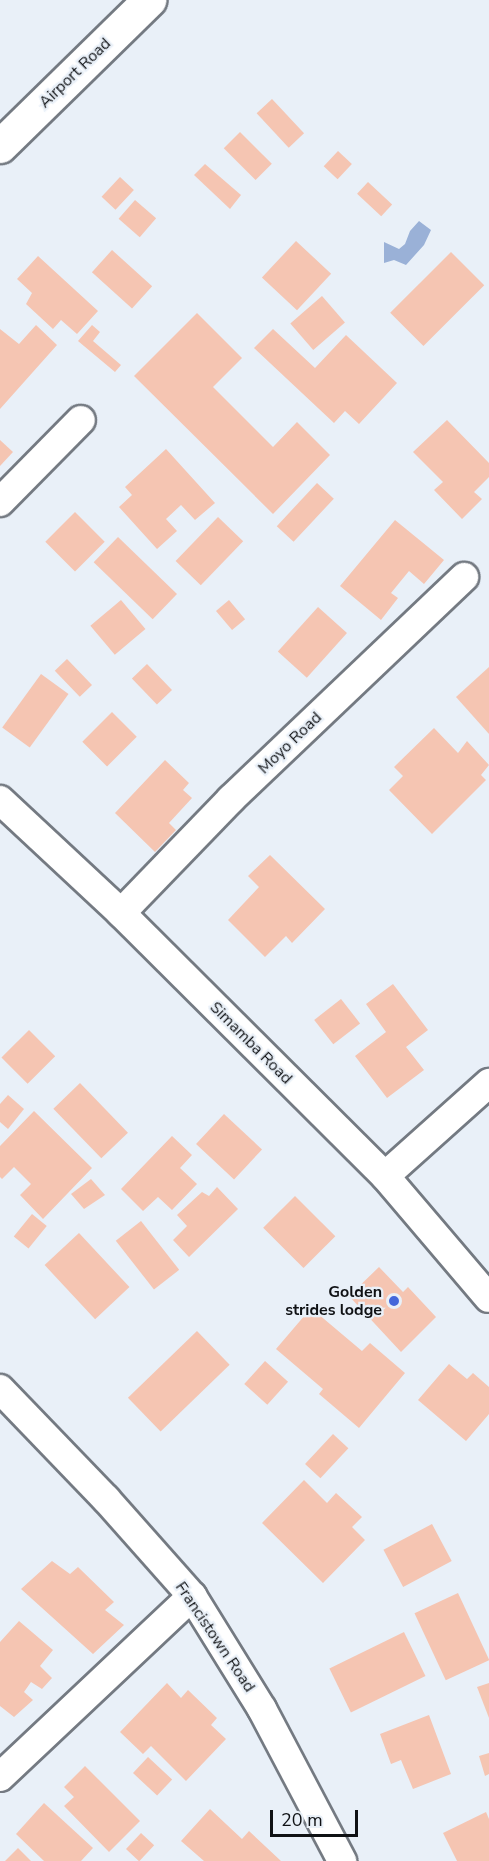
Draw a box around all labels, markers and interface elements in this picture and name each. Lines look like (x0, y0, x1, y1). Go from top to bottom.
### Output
street label: Airport Road (35, 34, 115, 112)
street label: Moyo Road (254, 708, 326, 778)
street label: Simamba Road (206, 998, 296, 1088)
place label: Golden strides lodge (285, 1282, 382, 1320)
marker: Golden strides lodge (387, 1294, 401, 1308)
street label: Francistown Road (171, 1578, 259, 1696)
scale bar (273, 1798, 362, 1836)
text: 20 m (281, 1808, 323, 1832)

